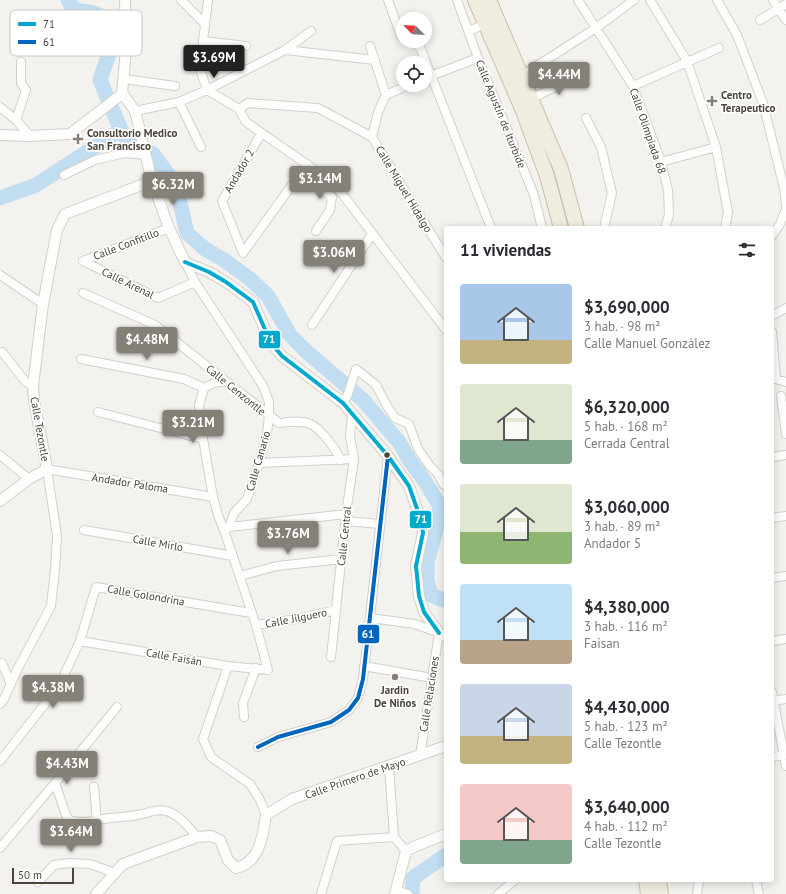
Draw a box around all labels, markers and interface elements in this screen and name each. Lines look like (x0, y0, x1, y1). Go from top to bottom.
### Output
legend (10, 10, 142, 56)
north arrow (396, 12, 432, 48)
map controls (396, 12, 432, 92)
text: 71 (43, 17, 55, 31)
text: 61 (43, 35, 55, 49)
pin: $3.69M (181, 45, 247, 79)
text: $3.69M (192, 49, 236, 66)
button: locate (396, 56, 432, 92)
street label: Calle Agustín de Iturbide (473, 58, 529, 171)
pin: $4.44M (526, 62, 592, 96)
text: $4.44M (537, 66, 581, 83)
street label: Calle Olimpiada 68 (627, 86, 669, 176)
place label: Centro Terapeutico (721, 88, 776, 115)
marker: Centro Terapeutico (706, 95, 718, 107)
place label: Consultorio Medico San Francisco (87, 126, 178, 153)
marker: Consultorio Medico San Francisco (72, 133, 84, 145)
street label: Calle Miguel Hidalgo (373, 143, 435, 235)
street label: Andador 2 (221, 147, 257, 195)
pin: $3.14M (287, 166, 353, 200)
text: $3.14M (298, 170, 342, 187)
pin: $6.32M (140, 172, 206, 206)
text: $6.32M (151, 176, 195, 193)
street label: Calle Confitillo (91, 225, 161, 263)
text: 11 viviendas (460, 239, 551, 261)
icon: filters (736, 239, 758, 261)
pin: $3.06M (301, 240, 367, 274)
text: $3.06M (312, 244, 356, 261)
street label: Calle Arenal (99, 264, 157, 302)
text: $3,690,000 (584, 296, 670, 318)
icon: home (492, 300, 540, 348)
text: 3 hab. · 98 m² (584, 318, 660, 335)
pin: $4.48M (114, 327, 180, 361)
line badge: 71 (258, 330, 281, 349)
text: $4.48M (125, 331, 169, 348)
text: 71 (263, 332, 275, 346)
text: Calle Manuel González (584, 335, 710, 352)
street label: Calle Cenzontle (203, 362, 269, 419)
street label: Calle Tezontle (27, 396, 53, 463)
text: $6,320,000 (584, 396, 670, 418)
icon: home (492, 400, 540, 448)
pin: $3.21M (160, 410, 226, 444)
text: $3.21M (171, 414, 215, 431)
text: 5 hab. · 168 m² (584, 418, 668, 435)
street label: Calle Canario (243, 429, 273, 493)
text: Cerrada Central (584, 435, 670, 452)
unlabelled marker (382, 450, 392, 460)
street label: Andador Paloma (91, 470, 169, 496)
text: $3,060,000 (584, 496, 670, 518)
icon: home (492, 500, 540, 548)
street label: Calle Central (334, 505, 354, 567)
line badge: 71 (409, 510, 432, 529)
text: 71 (415, 512, 427, 526)
text: 3 hab. · 89 m² (584, 518, 660, 535)
pin: $3.76M (255, 521, 321, 555)
text: $3.76M (266, 525, 310, 542)
street label: Calle Mirlo (132, 532, 184, 554)
text: Andador 5 (584, 535, 641, 552)
street label: Calle Golondrina (106, 581, 186, 609)
text: $4,380,000 (584, 596, 670, 618)
icon: home (492, 600, 540, 648)
street label: Calle Jilguero (264, 605, 328, 631)
text: 3 hab. · 116 m² (584, 618, 668, 635)
line badge: 61 (357, 624, 380, 644)
text: 61 (362, 627, 374, 641)
text: Faisan (584, 635, 620, 652)
street label: Calle Faisán (145, 645, 203, 669)
street label: Calle Relaciones (416, 655, 442, 733)
marker: Jardin De Niños (390, 672, 400, 682)
pin: $4.38M (20, 675, 86, 709)
text: $4.38M (31, 679, 75, 696)
place label: Jardin De Niños (374, 683, 416, 710)
text: $4,430,000 (584, 696, 670, 718)
icon: home (492, 700, 540, 748)
text: 5 hab. · 123 m² (584, 718, 668, 735)
text: Calle Tezontle (584, 735, 661, 752)
pin: $4.43M (34, 751, 100, 785)
street label: Calle Primero de Mayo (303, 754, 407, 802)
text: $4.43M (45, 755, 89, 772)
text: $3,640,000 (584, 796, 670, 818)
icon: home (492, 800, 540, 848)
text: 4 hab. · 112 m² (584, 818, 668, 835)
pin: $3.64M (38, 819, 104, 853)
text: $3.64M (49, 823, 93, 840)
text: Calle Tezontle (584, 835, 661, 852)
scale bar (12, 866, 74, 885)
text: 50 m (18, 868, 42, 882)

